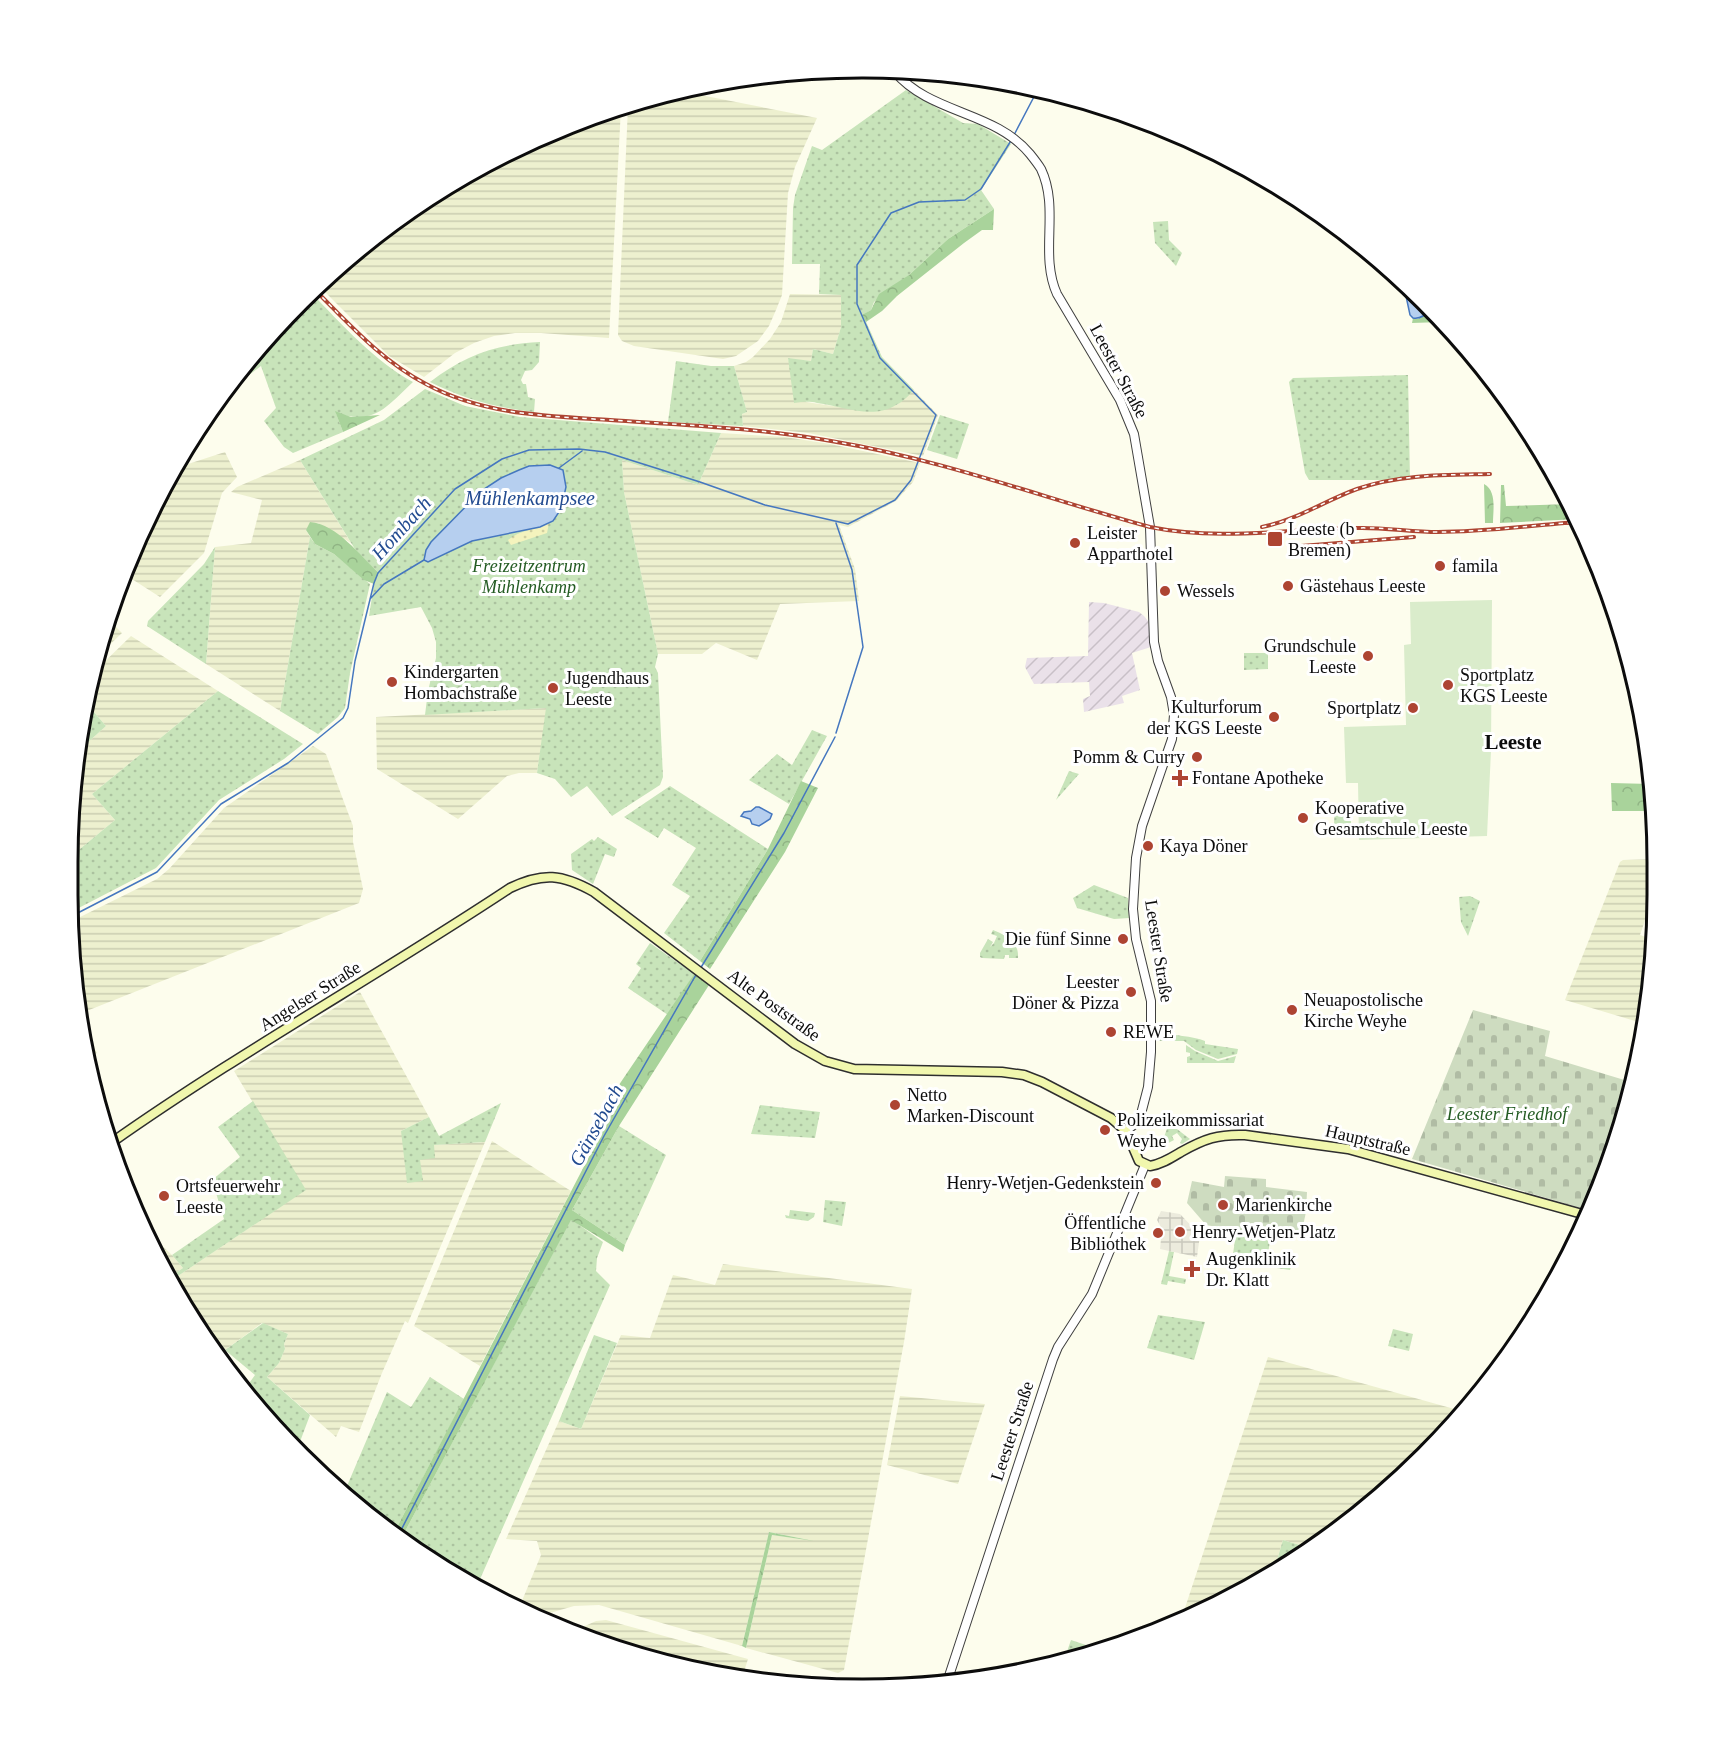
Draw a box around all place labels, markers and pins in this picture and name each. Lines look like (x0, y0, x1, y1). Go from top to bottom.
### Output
place label: Leeste (b Bremen) (1288, 519, 1354, 561)
place label: Leister Apparthotel (1087, 523, 1173, 564)
marker: Leeste (b Bremen) (1266, 530, 1284, 548)
marker: Leister Apparthotel (1068, 536, 1082, 550)
place label: famila (1452, 556, 1498, 576)
marker: famila (1433, 559, 1447, 573)
place label: Gästehaus Leeste (1300, 576, 1425, 596)
marker: Gästehaus Leeste (1281, 579, 1295, 593)
place label: Wessels (1177, 581, 1235, 601)
marker: Wessels (1158, 584, 1172, 598)
place label: Grundschule Leeste (1264, 636, 1356, 677)
marker: Grundschule Leeste (1361, 649, 1375, 663)
place label: Kindergarten Hombachstraße (404, 662, 517, 703)
place label: Sportplatz KGS Leeste (1460, 665, 1547, 706)
place label: Jugendhaus Leeste (565, 668, 649, 709)
marker: Kindergarten Hombachstraße (385, 675, 399, 689)
marker: Sportplatz KGS Leeste (1441, 678, 1455, 692)
marker: Jugendhaus Leeste (546, 681, 560, 695)
place label: Kulturforum der KGS Leeste (1147, 697, 1262, 738)
place label: Sportplatz (1327, 698, 1401, 718)
marker: Sportplatz (1406, 701, 1420, 715)
marker: Kulturforum der KGS Leeste (1267, 710, 1281, 724)
place label: Pomm & Curry (1073, 747, 1185, 767)
marker: Pomm & Curry (1190, 750, 1204, 764)
place label: Fontane Apotheke (1192, 768, 1323, 788)
marker: Fontane Apotheke (1173, 771, 1187, 785)
place label: Kooperative Gesamtschule Leeste (1315, 798, 1467, 839)
marker: Kooperative Gesamtschule Leeste (1296, 811, 1310, 825)
place label: Kaya Döner (1160, 836, 1247, 856)
marker: Kaya Döner (1141, 839, 1155, 853)
place label: Die fünf Sinne (1005, 929, 1111, 949)
marker: Die fünf Sinne (1116, 932, 1130, 946)
place label: Leester Döner & Pizza (1012, 972, 1119, 1013)
marker: Leester Döner & Pizza (1124, 985, 1138, 999)
place label: Neuapostolische Kirche Weyhe (1304, 990, 1423, 1031)
marker: Neuapostolische Kirche Weyhe (1285, 1003, 1299, 1017)
place label: REWE (1123, 1022, 1174, 1042)
marker: REWE (1104, 1025, 1118, 1039)
place label: Netto Marken-Discount (907, 1085, 1034, 1126)
marker: Netto Marken-Discount (888, 1098, 902, 1112)
place label: Polizeikommissariat Weyhe (1117, 1110, 1264, 1151)
marker: Polizeikommissariat Weyhe (1098, 1123, 1112, 1137)
place label: Henry-Wetjen-Gedenkstein (947, 1173, 1144, 1193)
place label: Ortsfeuerwehr Leeste (176, 1176, 280, 1217)
marker: Henry-Wetjen-Gedenkstein (1149, 1176, 1163, 1190)
marker: Ortsfeuerwehr Leeste (157, 1189, 171, 1203)
place label: Marienkirche (1235, 1195, 1332, 1215)
marker: Marienkirche (1216, 1198, 1230, 1212)
place label: Öffentliche Bibliothek (1064, 1213, 1146, 1254)
place label: Henry-Wetjen-Platz (1192, 1222, 1336, 1242)
marker: Henry-Wetjen-Platz (1173, 1225, 1187, 1239)
marker: Öffentliche Bibliothek (1151, 1226, 1165, 1240)
place label: Augenklinik Dr. Klatt (1206, 1249, 1296, 1290)
marker: Augenklinik Dr. Klatt (1183, 1260, 1201, 1278)

